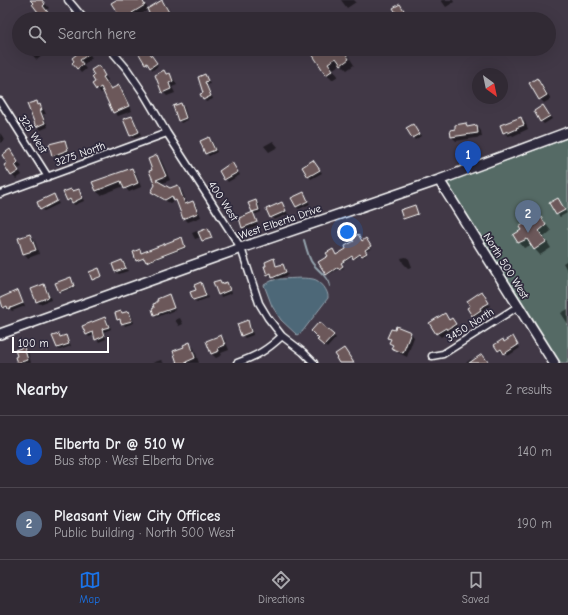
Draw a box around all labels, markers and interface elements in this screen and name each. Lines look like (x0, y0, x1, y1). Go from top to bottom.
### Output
search box (12, 12, 556, 56)
icon: search (26, 23, 48, 45)
text: Search here (58, 25, 136, 43)
north arrow (472, 68, 508, 104)
street label: 325 West (16, 112, 51, 156)
street label: 3275 North (53, 139, 107, 169)
pin: 1 (455, 141, 481, 174)
street label: 400 West (205, 179, 241, 224)
pin: 2 (515, 200, 541, 233)
street label: West Elberta Drive (237, 202, 323, 242)
your location (337, 222, 357, 242)
street label: North 500 West (481, 231, 532, 302)
street label: 3450 North (444, 305, 496, 345)
scale bar (12, 335, 109, 354)
text: 100 m (18, 337, 49, 350)
text: Nearby (16, 380, 67, 399)
text: 2 results (505, 382, 552, 397)
text: Elberta Dr @ 510 W (54, 435, 185, 453)
text: 1 (26, 444, 32, 459)
text: 140 m (518, 444, 552, 459)
text: Bus stop · West Elberta Drive (54, 453, 214, 468)
text: Pleasant View City Offices (54, 507, 220, 525)
text: 2 (26, 516, 32, 531)
text: 190 m (517, 516, 552, 531)
text: Public building · North 500 West (54, 525, 234, 540)
tab: Map (79, 569, 101, 606)
tab: Directions (258, 569, 305, 606)
tab: Saved (462, 569, 489, 606)

